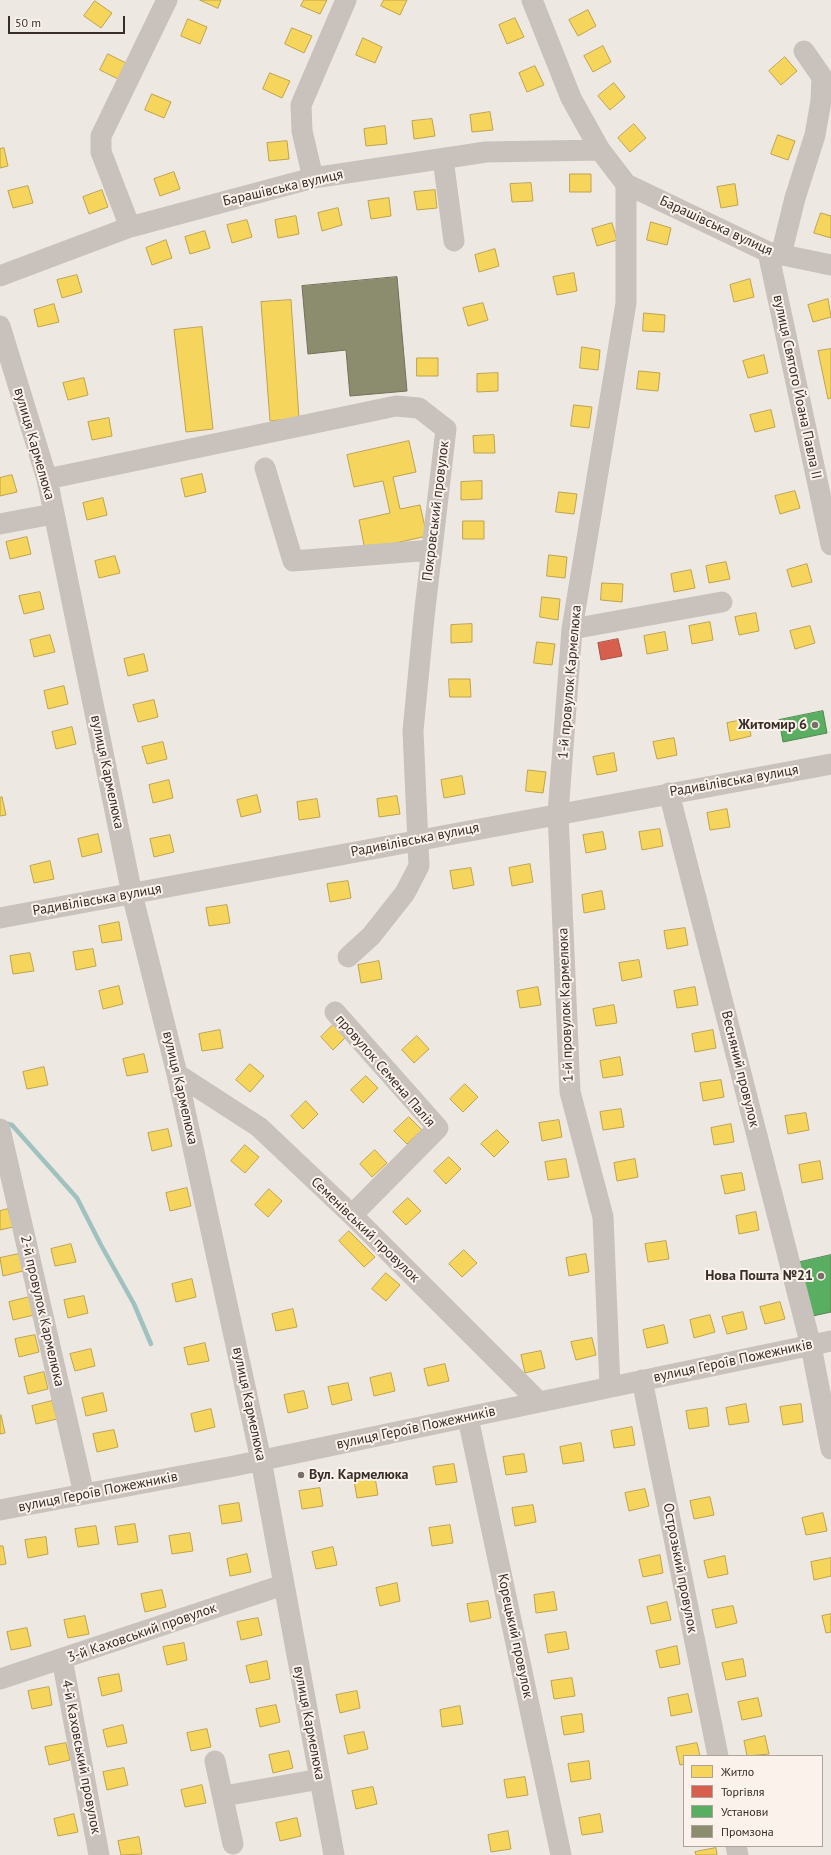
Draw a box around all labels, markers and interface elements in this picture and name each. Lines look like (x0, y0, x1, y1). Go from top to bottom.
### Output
scale bar (10, 8, 127, 34)
text: 50 m (15, 15, 41, 30)
street label: Барашівська вулиця (221, 166, 345, 210)
street label: Барашівська вулиця (657, 192, 775, 260)
street label: вулиця Святого Йоана Павла II (769, 293, 825, 481)
street label: вулиця Кармелюка (10, 386, 58, 502)
street label: Покровський провулок (419, 440, 453, 582)
street label: 1-й провулок Кармелюка (555, 604, 585, 760)
street label: вулиця Кармелюка (87, 714, 127, 830)
place label: Житомир 6 (738, 717, 807, 733)
marker: Житомир 6 (810, 720, 820, 730)
street label: Радивілівська вулиця (668, 761, 800, 801)
street label: Радивілівська вулиця (349, 819, 481, 861)
street label: Радивілівська вулиця (31, 880, 163, 920)
street label: 1-й провулок Кармелюка (555, 927, 577, 1083)
street label: Весняний провулок (717, 1009, 763, 1129)
street label: провулок Семена Палія (332, 1011, 438, 1131)
street label: вулиця Кармелюка (159, 1030, 201, 1146)
street label: Семенівський провулок (307, 1174, 423, 1286)
street label: 2-й провулок Кармелюка (16, 1234, 68, 1388)
place label: Нова Пошта №21 (705, 1268, 813, 1284)
marker: Нова Пошта №21 (816, 1271, 826, 1281)
street label: вулиця Героїв Пожежників (652, 1336, 814, 1386)
street label: вулиця Кармелюка (229, 1346, 269, 1462)
street label: вулиця Героїв Пожежників (335, 1403, 497, 1453)
place label: Вул. Кармелюка (309, 1467, 409, 1483)
street label: вулиця Героїв Пожежників (17, 1468, 179, 1516)
marker: Вул. Кармелюка (296, 1470, 306, 1480)
street label: Острозький провулок (659, 1502, 701, 1634)
street label: Корецький провулок (494, 1572, 536, 1700)
street label: 3-й Каховський провулок (65, 1600, 219, 1666)
street label: вулиця Кармелюка (290, 1665, 328, 1781)
street label: 4-й Каховський провулок (58, 1679, 104, 1835)
legend (683, 1755, 823, 1847)
text: Житло (721, 1764, 754, 1779)
text: Торгівля (721, 1784, 764, 1799)
text: Установи (721, 1804, 768, 1819)
text: Промзона (721, 1824, 774, 1839)

